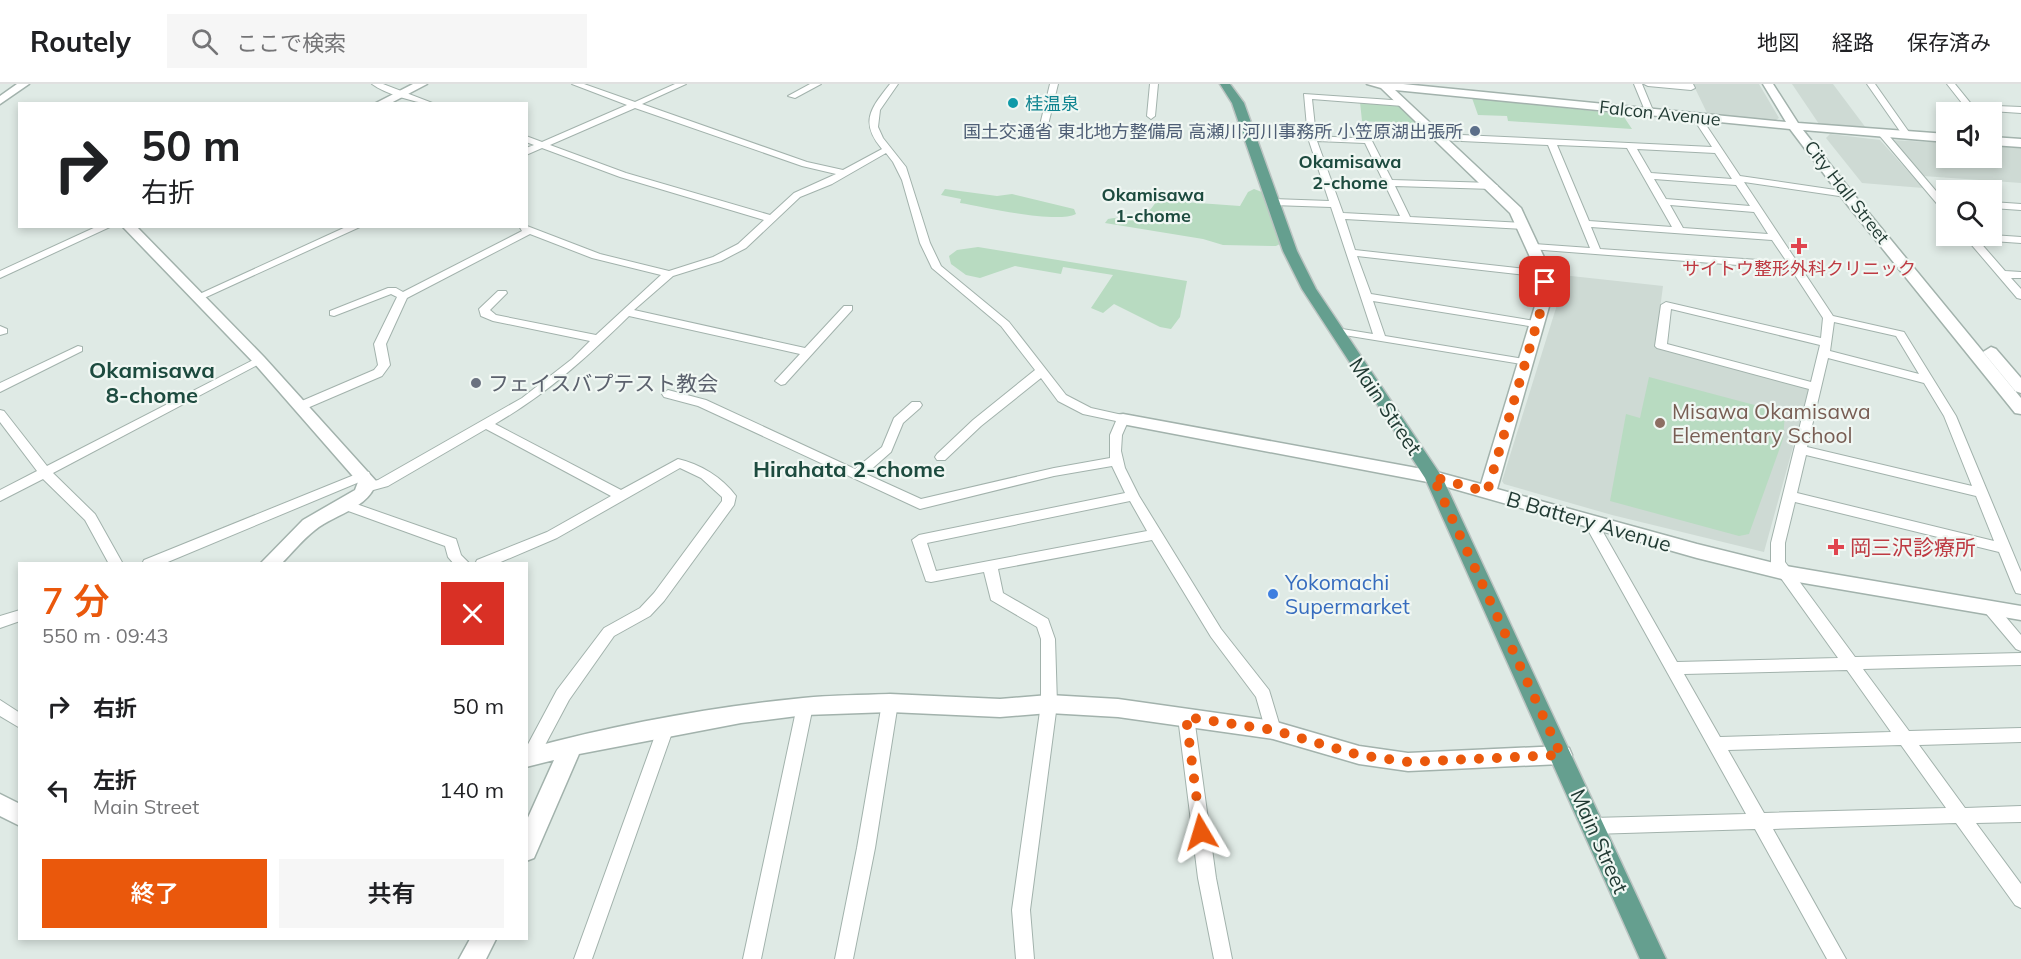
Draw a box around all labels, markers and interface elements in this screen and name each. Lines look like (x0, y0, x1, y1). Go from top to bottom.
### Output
search box (167, 14, 587, 68)
text: Routely (30, 24, 131, 59)
icon: search (188, 25, 221, 58)
text: ここで検索 (236, 29, 346, 57)
text: 地図 (1757, 29, 1799, 55)
text: 経路 (1832, 29, 1874, 55)
text: 保存済み (1907, 29, 1991, 55)
place label: 桂温泉 (1025, 92, 1079, 115)
street label: Falcon Avenue (1598, 95, 1722, 131)
marker: 桂温泉 (1006, 96, 1020, 110)
map controls (1936, 102, 2002, 246)
button: sound (1936, 102, 2002, 168)
text: 50 m (141, 119, 241, 172)
place label: 国土交通省 東北地方整備局 高瀬川河川事務所 小笠原湖出張所 (963, 120, 1463, 143)
marker: 国土交通省 東北地方整備局 高瀬川河川事務所 小笠原湖出張所 (1468, 124, 1482, 138)
icon: right (42, 126, 120, 204)
street label: City Hall Street (1799, 136, 1895, 248)
district label: Okamisawa 2-chome (1298, 150, 1402, 194)
text: 右折 (141, 175, 195, 209)
button: search (1936, 180, 2002, 246)
district label: Okamisawa 1-chome (1101, 183, 1205, 227)
marker: サイトウ整形外科クリニック (1790, 237, 1808, 255)
pin (1519, 256, 1570, 307)
place label: サイトウ整形外科クリニック (1682, 257, 1916, 280)
icon: arrive (1528, 265, 1561, 298)
street label: Main Street (1344, 353, 1428, 459)
district label: Okamisawa 8-chome (89, 356, 215, 409)
place label: フェイスバプテスト教会 (488, 370, 718, 396)
marker: フェイスバプテスト教会 (469, 376, 483, 390)
place label: Misawa Okamisawa Elementary School (1672, 398, 1871, 448)
marker: Misawa Okamisawa Elementary School (1653, 416, 1667, 430)
district label: Hirahata 2-chome (753, 455, 945, 483)
street label: B Battery Avenue (1504, 485, 1674, 557)
place label: 岡三沢診療所 (1850, 534, 1976, 560)
marker: 岡三沢診療所 (1827, 538, 1845, 556)
place label: Yokomachi Supermarket (1284, 569, 1410, 619)
text: 7 分 (42, 578, 109, 623)
button: close (441, 582, 504, 645)
marker: Yokomachi Supermarket (1266, 587, 1280, 601)
text: 550 m · 09:43 (42, 623, 168, 648)
icon: right (42, 690, 75, 723)
text: 50 m (453, 692, 504, 720)
text: 右折 (93, 694, 137, 722)
text: 左折 (93, 766, 137, 794)
icon: left (42, 774, 75, 807)
text: 140 m (439, 776, 504, 804)
street label: Main Street (1565, 785, 1635, 897)
text: Main Street (93, 794, 199, 819)
position arrow (1169, 800, 1233, 864)
button: 終了 (42, 859, 267, 928)
button: 共有 (279, 859, 504, 928)

